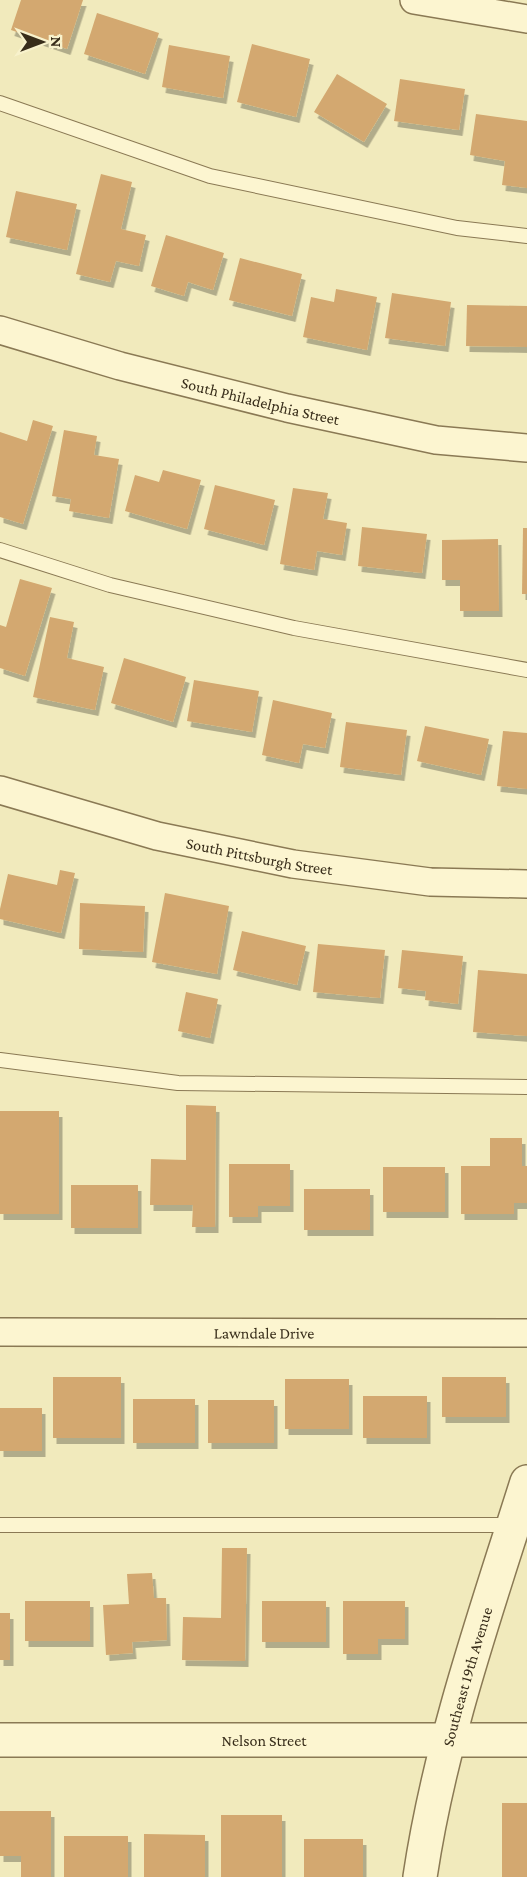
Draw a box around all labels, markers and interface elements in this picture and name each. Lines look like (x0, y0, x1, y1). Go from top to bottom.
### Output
north arrow (12, 12, 72, 72)
text: N (48, 37, 65, 48)
street label: South Philadelphia Street (180, 373, 342, 428)
street label: South Pittsburgh Street (185, 834, 334, 878)
street label: Lawndale Drive (214, 1324, 314, 1341)
street label: Southeast 19th Avenue (439, 1605, 495, 1748)
street label: Nelson Street (222, 1732, 307, 1749)

